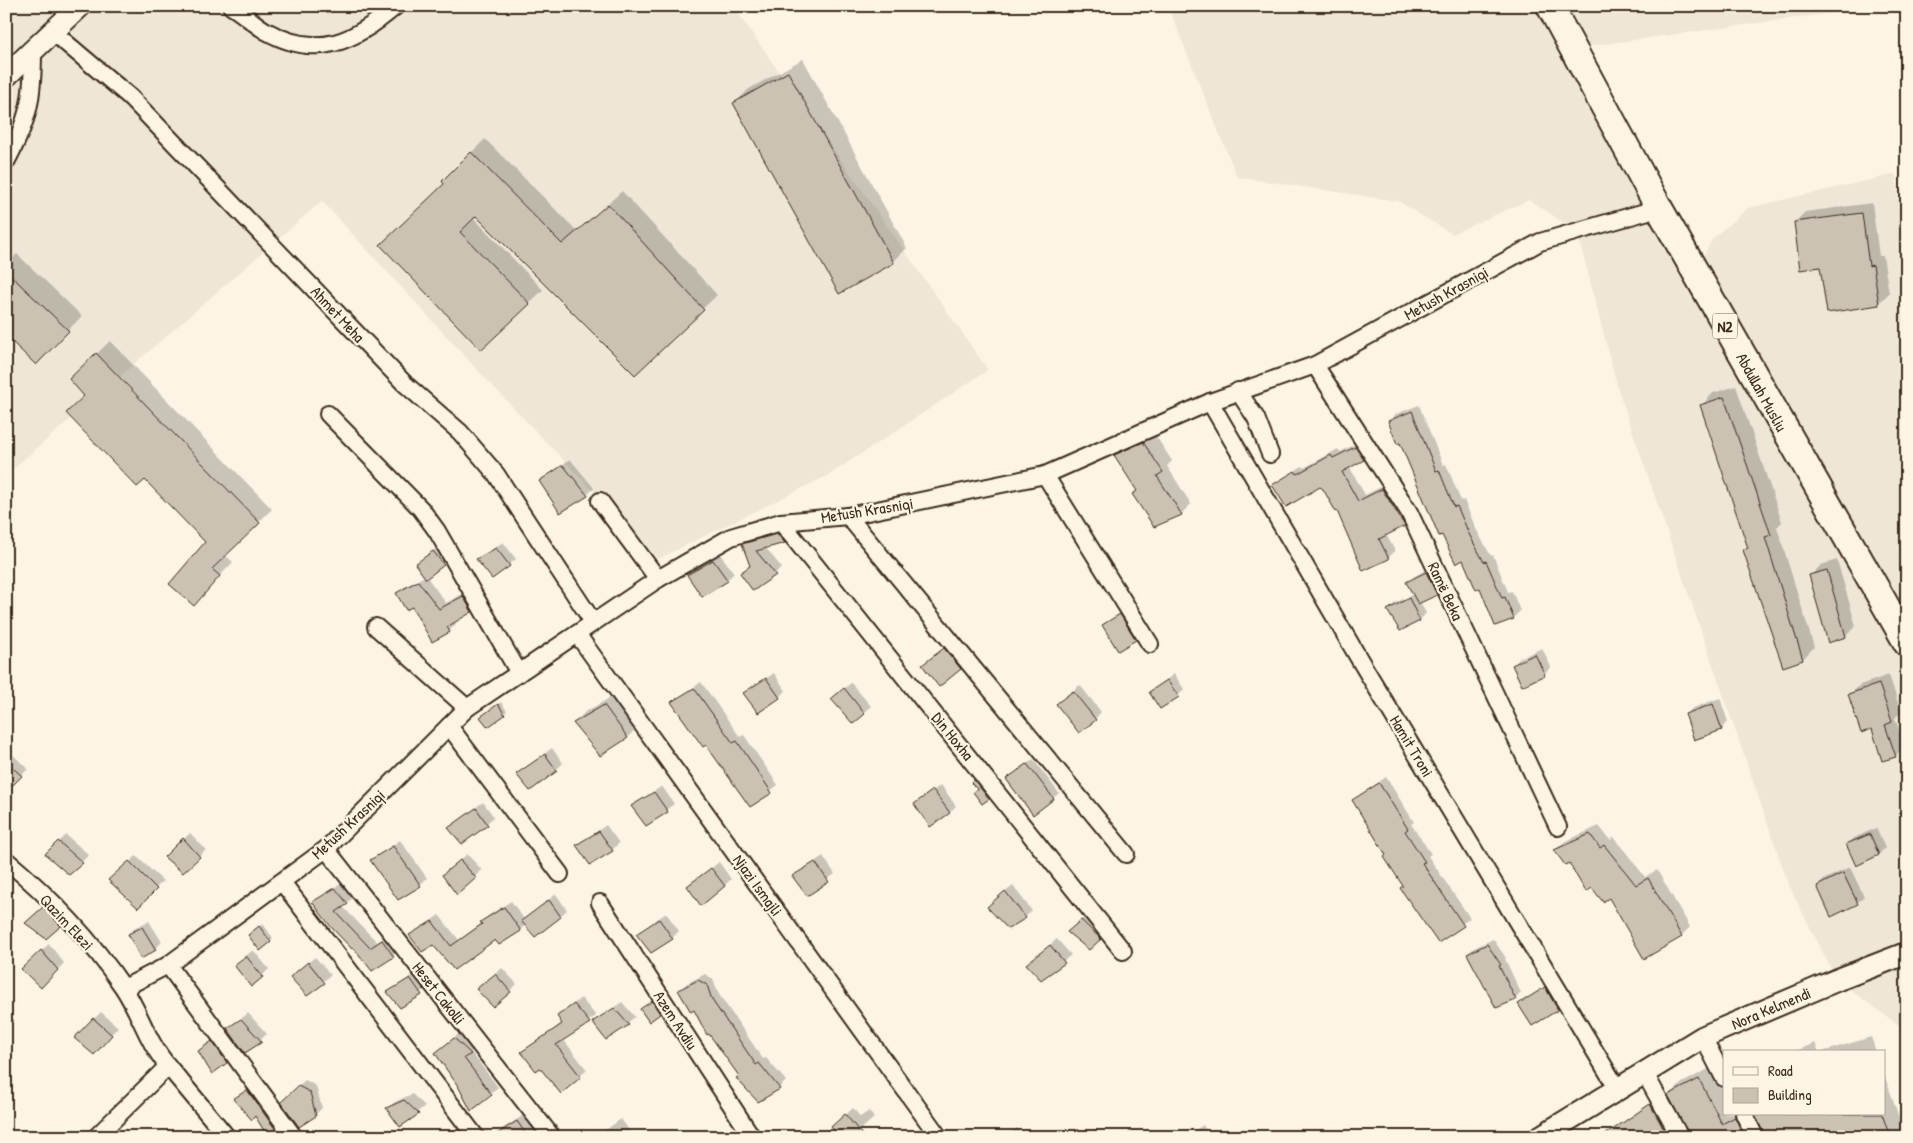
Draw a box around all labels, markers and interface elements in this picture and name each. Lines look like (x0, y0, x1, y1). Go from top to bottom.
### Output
street label: Metush Krasniqi (1400, 261, 1492, 325)
street label: Ahmet Meha (306, 281, 370, 347)
road number: N2 (1712, 314, 1738, 338)
street label: Abdullah Musliu (1731, 349, 1793, 436)
street label: Metush Krasniqi (819, 492, 915, 528)
street label: Ramë Beka (1423, 558, 1469, 624)
street label: Din Hoxha (927, 707, 979, 765)
street label: Hamit Troni (1385, 711, 1439, 781)
street label: Metush Krasniqi (306, 784, 390, 864)
street label: Njazi Ismajli (728, 850, 788, 920)
street label: Qazim Elezi (35, 889, 99, 955)
street label: Heset Cakolli (407, 957, 471, 1029)
street label: Nora Kelmendi (1728, 981, 1814, 1035)
street label: Azem Avdiu (649, 986, 704, 1054)
legend (1723, 1050, 1886, 1116)
text: Road (1768, 1060, 1793, 1081)
text: Building (1768, 1084, 1812, 1105)

